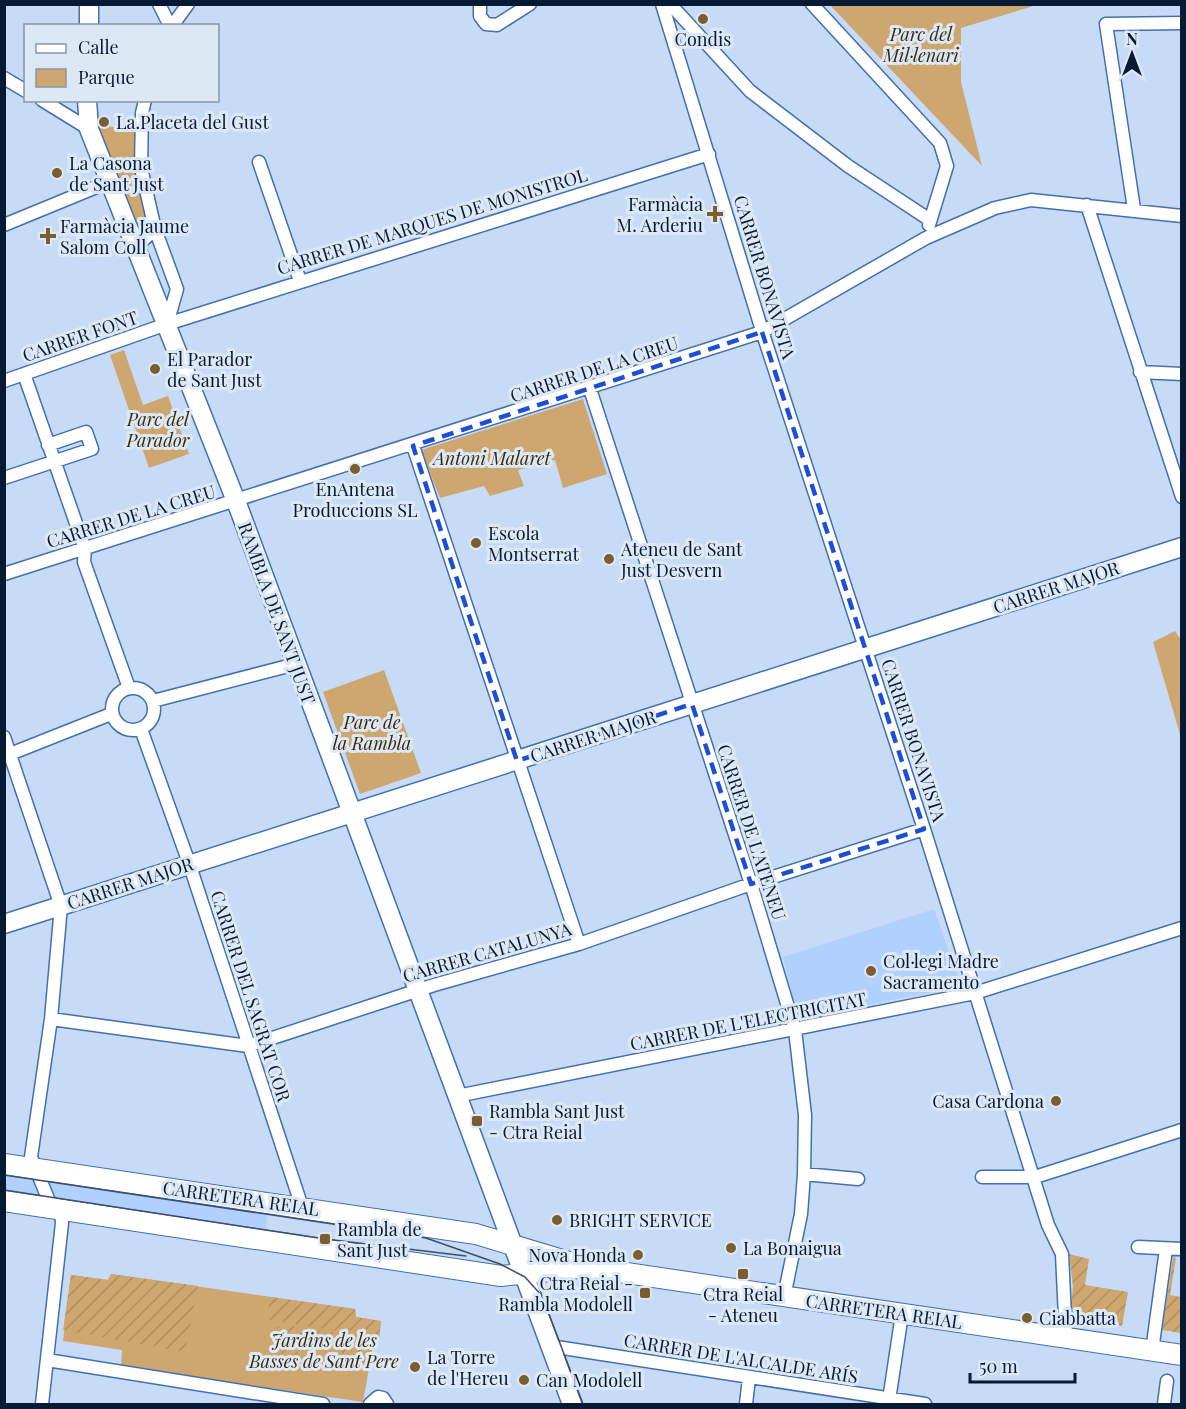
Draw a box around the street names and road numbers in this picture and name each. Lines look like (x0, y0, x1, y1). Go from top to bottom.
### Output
street label: CARRER DE MARQUES DE MONISTROL (274, 162, 590, 280)
street label: CARRER BONAVISTA (729, 192, 801, 362)
street label: CARRER FONT (19, 305, 141, 367)
street label: CARRER DE LA CREU (507, 330, 681, 408)
street label: CARRER DE LA CREU (44, 479, 218, 553)
street label: RAMBLA DE SANT JUST (233, 519, 321, 707)
street label: CARRER MAJOR (990, 555, 1122, 619)
street label: CARRER BONAVISTA (876, 656, 952, 825)
street label: CARRER MAJOR (527, 704, 659, 768)
street label: CARRER DE L'ATENEU (712, 741, 792, 923)
street label: CARRER MAJOR (64, 851, 196, 915)
street label: CARRER DEL SAGRAT COR (206, 887, 297, 1105)
street label: CARRER CATALUNYA (400, 916, 575, 988)
street label: CARRER DE L'ELECTRICITAT (628, 986, 868, 1056)
street label: CARRETERA REIAL (161, 1175, 321, 1221)
street label: CARRETERA REIAL (804, 1288, 964, 1334)
street label: CARRER DE L'ALCALDE ARÍS (622, 1328, 860, 1388)

